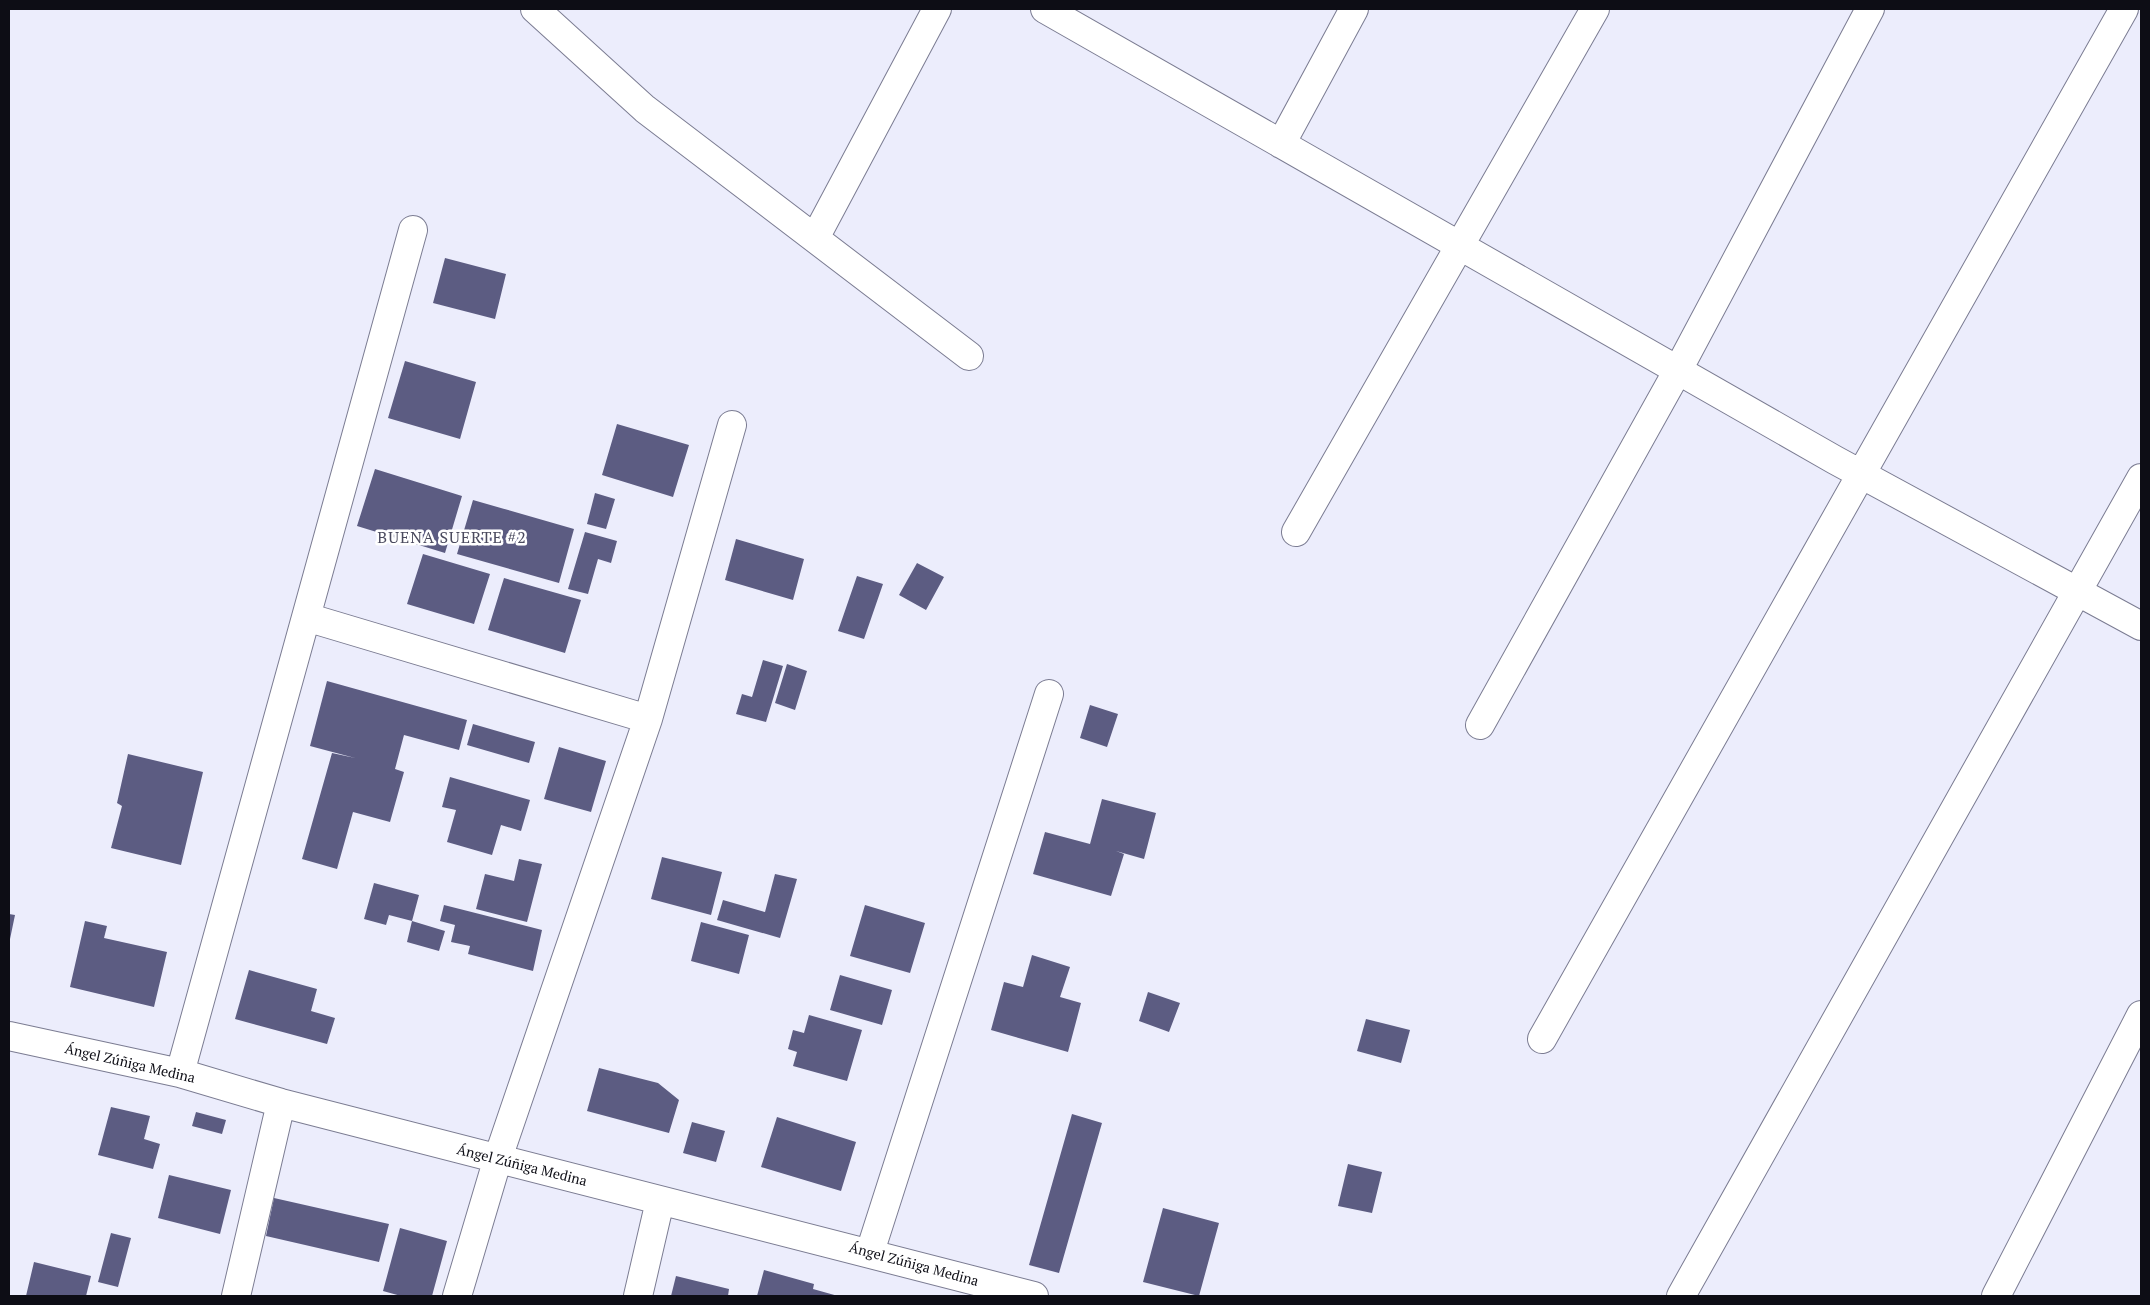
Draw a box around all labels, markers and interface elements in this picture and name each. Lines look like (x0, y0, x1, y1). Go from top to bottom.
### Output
district label: BUENA SUERTE #2 (377, 526, 527, 548)
street label: Ángel Zúñiga Medina (63, 1038, 197, 1087)
street label: Ángel Zúñiga Medina (455, 1139, 589, 1190)
street label: Ángel Zúñiga Medina (847, 1237, 981, 1290)

